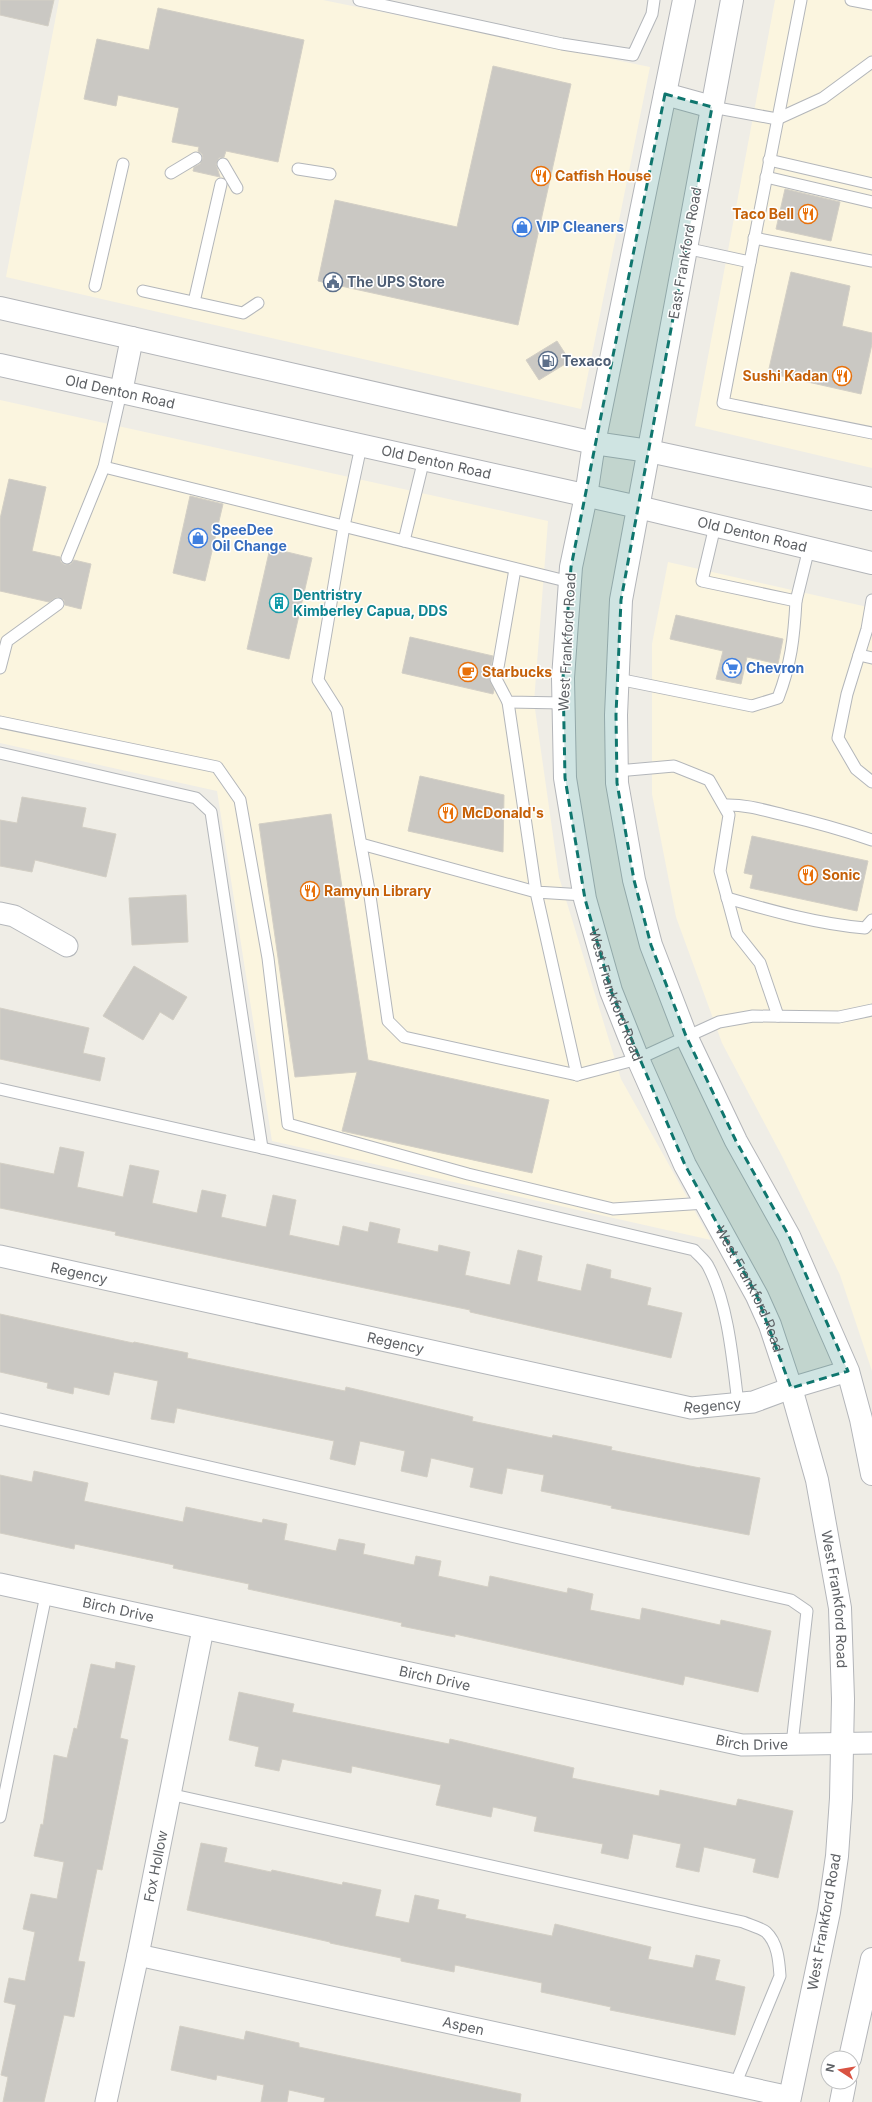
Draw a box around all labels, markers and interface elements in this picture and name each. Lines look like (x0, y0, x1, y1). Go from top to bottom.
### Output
restaurant icon: Catfish House (530, 165, 552, 187)
place label: Catfish House (555, 167, 651, 184)
street label: East Frankford Road (665, 186, 704, 320)
restaurant icon: Taco Bell (797, 203, 819, 225)
place label: Taco Bell (732, 205, 794, 222)
shop icon: VIP Cleaners (511, 216, 533, 238)
place label: VIP Cleaners (536, 218, 624, 235)
public building icon: The UPS Store (322, 271, 344, 293)
place label: The UPS Store (347, 273, 445, 290)
fuel station icon: Texaco (537, 350, 559, 372)
place label: Texaco (562, 352, 612, 369)
restaurant icon: Sushi Kadan (831, 365, 853, 387)
place label: Sushi Kadan (743, 367, 828, 384)
street label: Old Denton Road (64, 371, 177, 412)
street label: Old Denton Road (380, 441, 493, 482)
street label: Old Denton Road (696, 513, 809, 555)
place label: SpeeDee Oil Change (212, 521, 287, 554)
shop icon: SpeeDee Oil Change (187, 527, 209, 549)
street label: West Frankford Road (554, 572, 579, 712)
place label: Dentristry Kimberley Capua, DDS (293, 586, 448, 619)
building icon: Dentristry Kimberley Capua, DDS (268, 592, 290, 614)
supermarket icon: Chevron (721, 657, 743, 679)
place label: Chevron (746, 659, 804, 676)
cafe icon: Starbucks (457, 661, 479, 683)
place label: Starbucks (482, 663, 552, 680)
restaurant icon: McDonald's (437, 802, 459, 824)
place label: McDonald's (462, 804, 544, 821)
restaurant icon: Sonic (797, 864, 819, 886)
place label: Sonic (822, 866, 861, 883)
restaurant icon: Ramyun Library (299, 880, 321, 902)
place label: Ramyun Library (324, 882, 432, 899)
street label: West Frankford Road (586, 927, 647, 1063)
street label: West Frankford Road (712, 1223, 787, 1354)
street label: Regency (49, 1258, 109, 1287)
street label: Regency (366, 1328, 426, 1357)
street label: Regency (682, 1394, 742, 1416)
street label: West Frankford Road (818, 1529, 851, 1668)
street label: Birch Drive (81, 1593, 156, 1625)
street label: Birch Drive (398, 1662, 472, 1694)
street label: Birch Drive (714, 1731, 788, 1753)
street label: Fox Hollow (140, 1829, 171, 1903)
street label: West Frankford Road (803, 1852, 844, 1992)
street label: Aspen (441, 2013, 486, 2038)
north arrow (820, 2050, 860, 2090)
text: N (822, 2062, 838, 2073)

